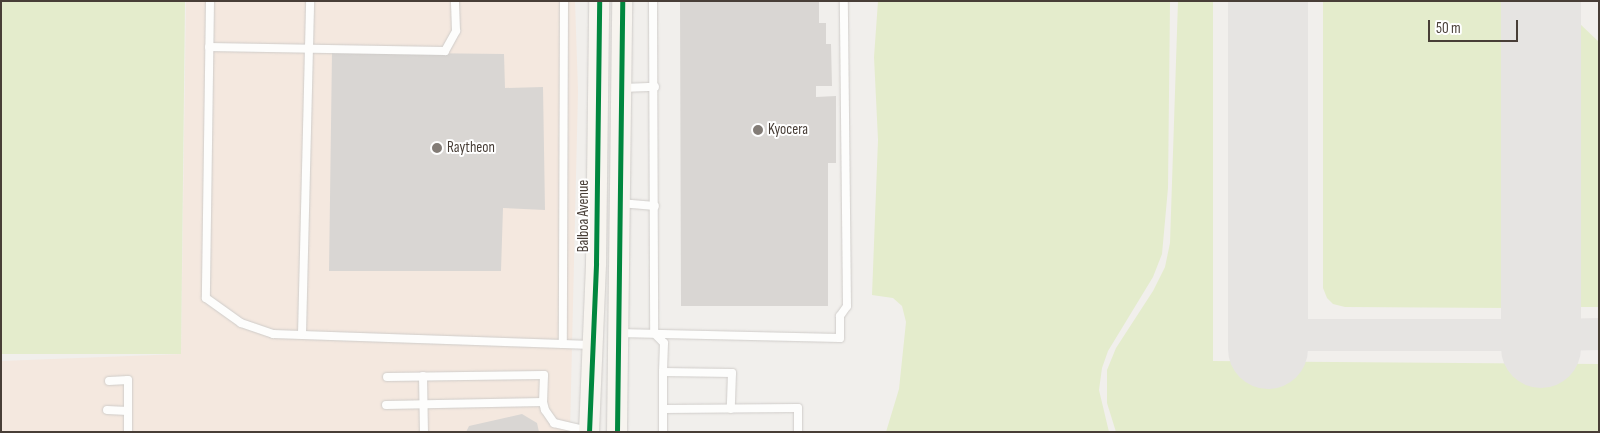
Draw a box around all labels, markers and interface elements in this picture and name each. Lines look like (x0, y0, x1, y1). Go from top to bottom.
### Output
scale bar (1430, 10, 1520, 42)
text: 50 m (1436, 19, 1461, 38)
place label: Kyocera (768, 121, 808, 139)
marker: Kyocera (752, 124, 764, 136)
place label: Raytheon (447, 139, 495, 157)
marker: Raytheon (431, 142, 443, 154)
street label: Balboa Avenue (575, 180, 593, 252)

